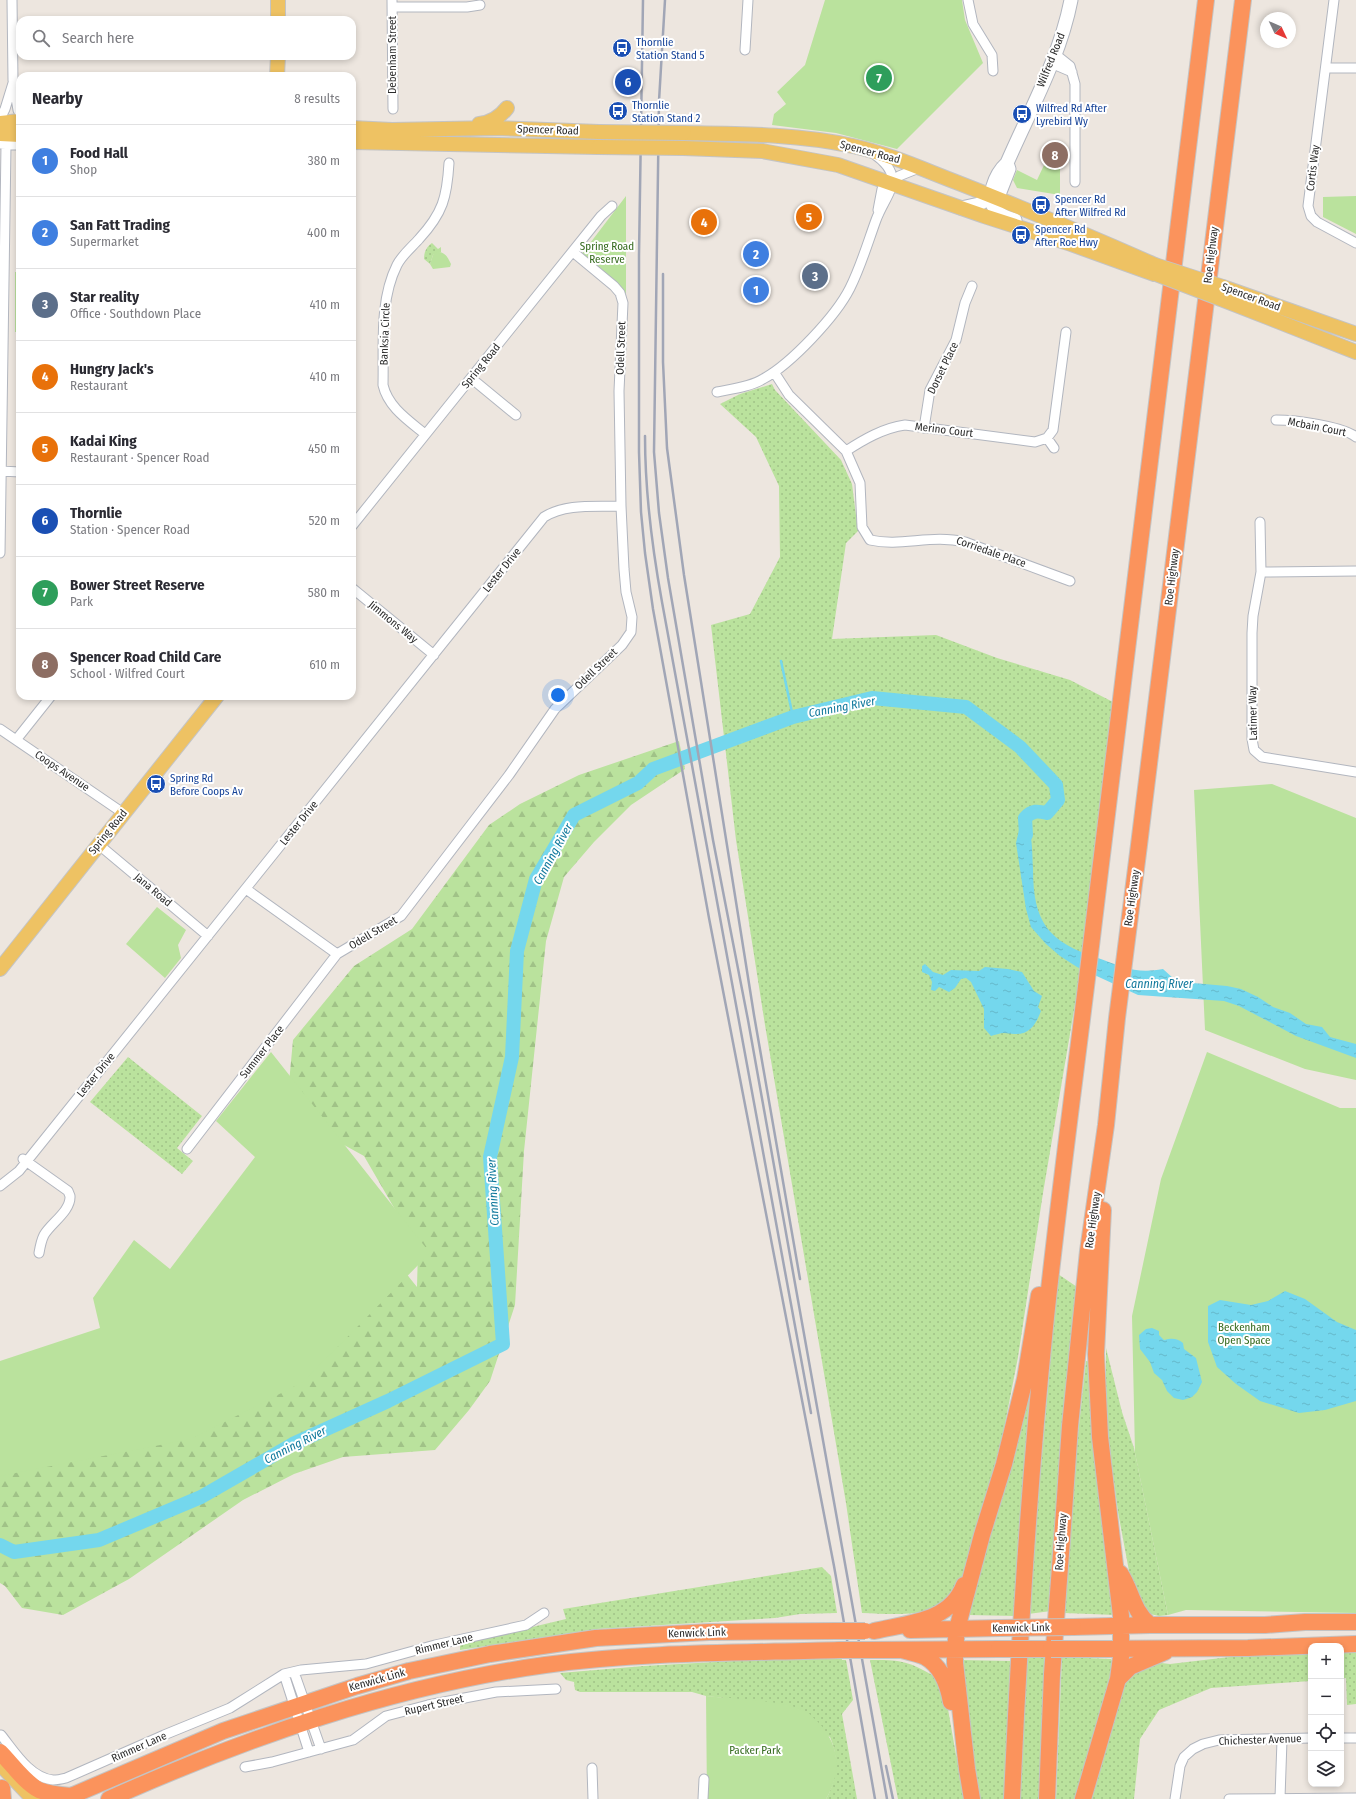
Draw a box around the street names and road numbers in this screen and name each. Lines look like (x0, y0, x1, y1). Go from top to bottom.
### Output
street label: Debenham Street (386, 16, 399, 94)
street label: Wilfred Road (1034, 31, 1068, 89)
street label: Spencer Road (517, 122, 579, 138)
street label: Spencer Road (839, 138, 901, 166)
street label: Cortis Way (1304, 144, 1322, 192)
street label: Roe Highway (1201, 226, 1221, 284)
street label: Spencer Road (1220, 280, 1282, 314)
street label: Banksia Circle (377, 302, 393, 366)
street label: Odell Street (614, 321, 628, 375)
street label: Dorset Place (925, 340, 961, 396)
street label: Spring Road (459, 341, 503, 391)
street label: Mcbain Court (1287, 415, 1348, 439)
street label: Merino Court (914, 420, 974, 440)
street label: Corriedale Place (954, 534, 1028, 570)
street label: Lester Drive (480, 545, 524, 595)
street label: Roe Highway (1162, 548, 1182, 606)
street label: Jimmons Way (366, 598, 420, 646)
street label: Odell Street (572, 645, 620, 692)
street label: Latimer Way (1246, 685, 1260, 741)
street label: Coops Avenue (32, 748, 92, 794)
street label: Lester Drive (277, 798, 321, 848)
street label: Spring Road (86, 807, 130, 857)
street label: Roe Highway (1122, 869, 1142, 927)
street label: Jana Road (132, 871, 174, 909)
street label: Odell Street (347, 913, 400, 952)
street label: Summer Place (237, 1023, 287, 1081)
street label: Lester Drive (74, 1050, 118, 1100)
street label: Roe Highway (1083, 1191, 1103, 1249)
street label: Roe Highway (1053, 1513, 1069, 1571)
street label: Kenwick Link (992, 1621, 1051, 1635)
street label: Kenwick Link (668, 1625, 727, 1641)
street label: Rimmer Lane (414, 1631, 474, 1657)
street label: Kenwick Link (347, 1666, 407, 1694)
street label: Rupert Street (403, 1692, 465, 1718)
street label: Rimmer Lane (109, 1729, 169, 1765)
street label: Chichester Avenue (1218, 1732, 1302, 1748)

